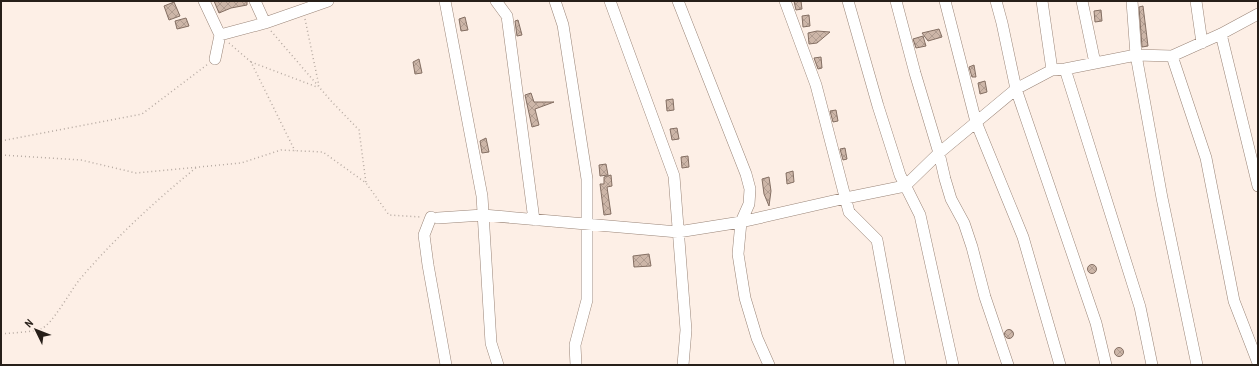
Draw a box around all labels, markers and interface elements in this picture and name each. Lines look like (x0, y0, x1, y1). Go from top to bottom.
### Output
north arrow (16, 310, 56, 350)
text: N (21, 316, 36, 330)

